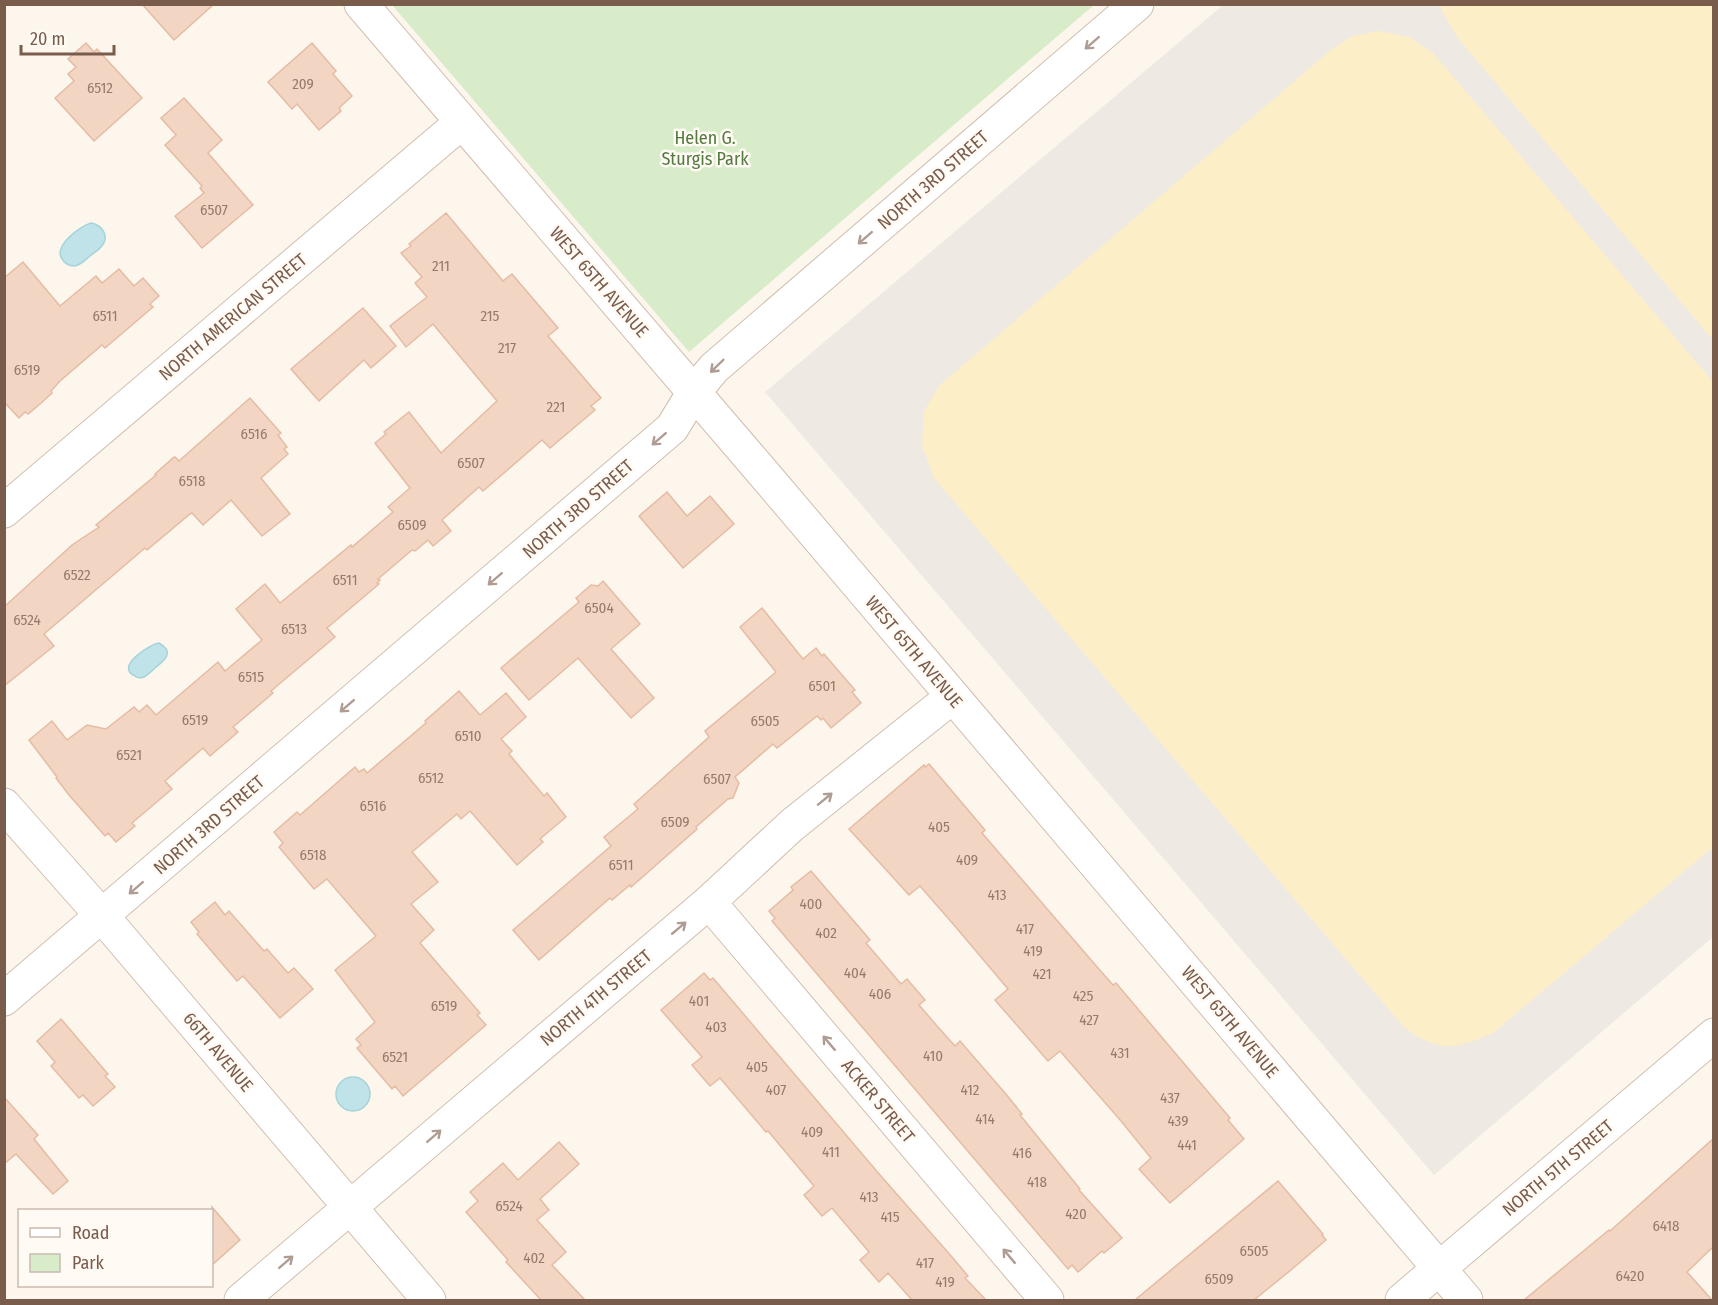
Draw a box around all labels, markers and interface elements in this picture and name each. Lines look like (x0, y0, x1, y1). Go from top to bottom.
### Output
scale bar (21, 18, 114, 56)
text: 20 m (30, 28, 65, 50)
one-way arrow (1084, 36, 1100, 49)
house number: 209 (292, 75, 314, 93)
house number: 6512 (87, 79, 113, 97)
street label: NORTH 3RD STREET (873, 125, 993, 234)
park label: Helen G. Sturgis Park (661, 127, 749, 170)
house number: 6507 (200, 201, 228, 219)
street label: WEST 65TH AVENUE (545, 222, 653, 342)
one-way arrow (858, 231, 873, 245)
street label: NORTH AMERICAN STREET (155, 248, 312, 385)
house number: 211 (432, 257, 450, 275)
house number: 6511 (92, 307, 118, 325)
house number: 215 (480, 307, 500, 325)
house number: 217 (498, 339, 516, 357)
one-way arrow (710, 359, 725, 373)
house number: 6519 (14, 361, 40, 379)
house number: 221 (547, 398, 565, 416)
house number: 6516 (241, 425, 267, 443)
one-way arrow (652, 432, 667, 446)
house number: 6507 (457, 454, 485, 472)
street label: NORTH 3RD STREET (518, 454, 638, 563)
house number: 6518 (179, 472, 205, 490)
house number: 6509 (397, 516, 427, 534)
house number: 6522 (63, 566, 91, 584)
house number: 6511 (332, 571, 358, 589)
one-way arrow (487, 573, 503, 586)
street label: WEST 65TH AVENUE (861, 592, 967, 712)
house number: 6504 (584, 599, 614, 617)
house number: 6524 (13, 611, 41, 629)
house number: 6513 (281, 620, 307, 638)
house number: 6515 (238, 668, 264, 686)
house number: 6501 (808, 677, 836, 695)
one-way arrow (340, 699, 355, 713)
house number: 6519 (182, 711, 208, 729)
house number: 6505 (751, 712, 780, 730)
house number: 6510 (454, 727, 482, 745)
house number: 6521 (116, 746, 142, 764)
house number: 6512 (418, 769, 444, 787)
street label: NORTH 3RD STREET (149, 770, 269, 879)
house number: 6507 (703, 770, 731, 788)
one-way arrow (816, 792, 832, 805)
house number: 6516 (360, 797, 386, 815)
house number: 6509 (660, 813, 690, 831)
house number: 405 (928, 818, 950, 836)
house number: 6518 (300, 846, 326, 864)
house number: 409 (956, 851, 978, 869)
house number: 6511 (608, 856, 634, 874)
one-way arrow (128, 881, 143, 895)
house number: 413 (987, 886, 1007, 904)
house number: 400 (800, 895, 822, 913)
house number: 417 (1016, 920, 1034, 938)
one-way arrow (671, 921, 686, 935)
house number: 402 (815, 924, 837, 942)
house number: 419 (1023, 942, 1043, 960)
street label: NORTH 4TH STREET (536, 945, 657, 1051)
street label: WEST 65TH AVENUE (1177, 962, 1283, 1082)
house number: 404 (844, 964, 866, 982)
house number: 421 (1032, 965, 1052, 983)
house number: 406 (869, 985, 891, 1003)
house number: 425 (1073, 987, 1093, 1005)
house number: 401 (689, 992, 709, 1010)
house number: 6519 (431, 997, 457, 1015)
street label: 66TH AVENUE (178, 1008, 258, 1096)
house number: 427 (1079, 1011, 1099, 1029)
house number: 403 (705, 1018, 727, 1036)
one-way arrow (822, 1035, 835, 1051)
house number: 431 (1110, 1044, 1130, 1062)
house number: 410 (923, 1047, 943, 1065)
house number: 6521 (382, 1048, 408, 1066)
street label: ACKER STREET (837, 1055, 920, 1148)
house number: 405 (746, 1058, 768, 1076)
house number: 407 (766, 1081, 786, 1099)
house number: 412 (961, 1081, 980, 1099)
house number: 437 (1160, 1089, 1180, 1107)
house number: 414 (975, 1110, 995, 1128)
house number: 439 (1168, 1112, 1188, 1130)
street label: NORTH 5TH STREET (1498, 1115, 1618, 1221)
house number: 409 (801, 1123, 823, 1141)
one-way arrow (426, 1129, 441, 1143)
house number: 441 (1177, 1136, 1197, 1154)
house number: 411 (822, 1143, 840, 1161)
house number: 416 (1012, 1144, 1032, 1162)
house number: 418 (1027, 1173, 1047, 1191)
house number: 413 (859, 1188, 879, 1206)
house number: 6524 (495, 1197, 523, 1215)
house number: 420 (1065, 1205, 1087, 1223)
house number: 415 (880, 1208, 900, 1226)
legend (18, 1209, 213, 1287)
house number: 6418 (1652, 1217, 1680, 1235)
text: Road (72, 1222, 109, 1244)
house number: 6505 (1240, 1242, 1269, 1260)
house number: 402 (523, 1249, 545, 1267)
one-way arrow (1002, 1249, 1016, 1264)
text: Park (72, 1252, 105, 1274)
house number: 417 (916, 1254, 934, 1272)
one-way arrow (278, 1256, 294, 1269)
house number: 6420 (1616, 1267, 1644, 1285)
house number: 6509 (1204, 1270, 1234, 1288)
house number: 419 (935, 1273, 955, 1291)

